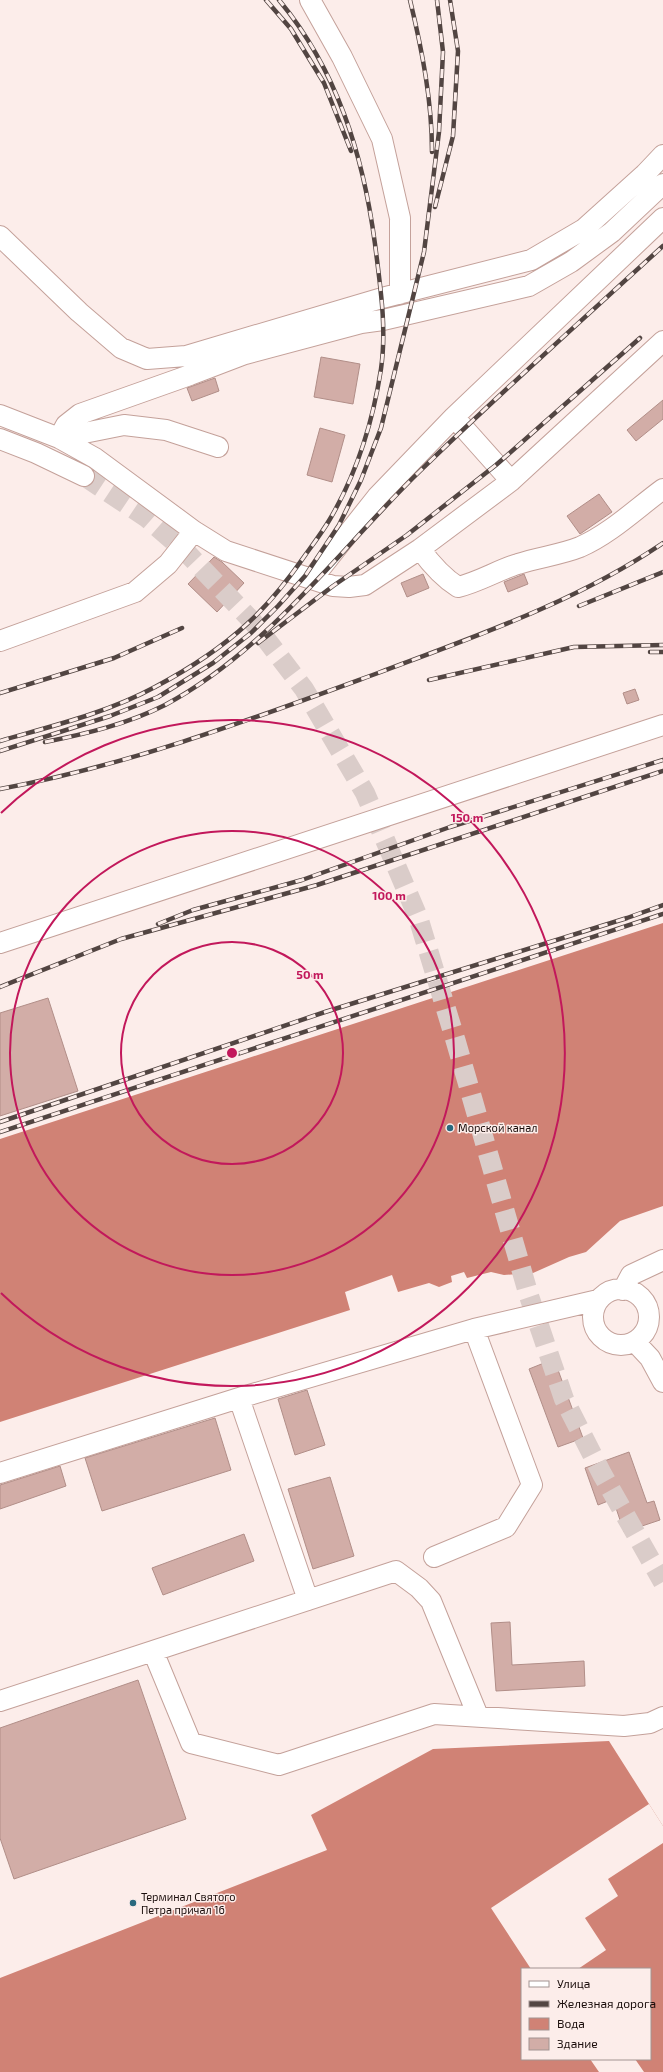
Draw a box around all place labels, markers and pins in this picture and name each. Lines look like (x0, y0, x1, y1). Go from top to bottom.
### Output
centre of rings (225, 1046, 239, 1060)
place label: Морской канал (458, 1121, 537, 1134)
marker: Морской канал (445, 1123, 455, 1133)
place label: Терминал Святого Петра причал 16 (141, 1890, 236, 1916)
marker: Терминал Святого Петра причал 16 (128, 1898, 138, 1908)

